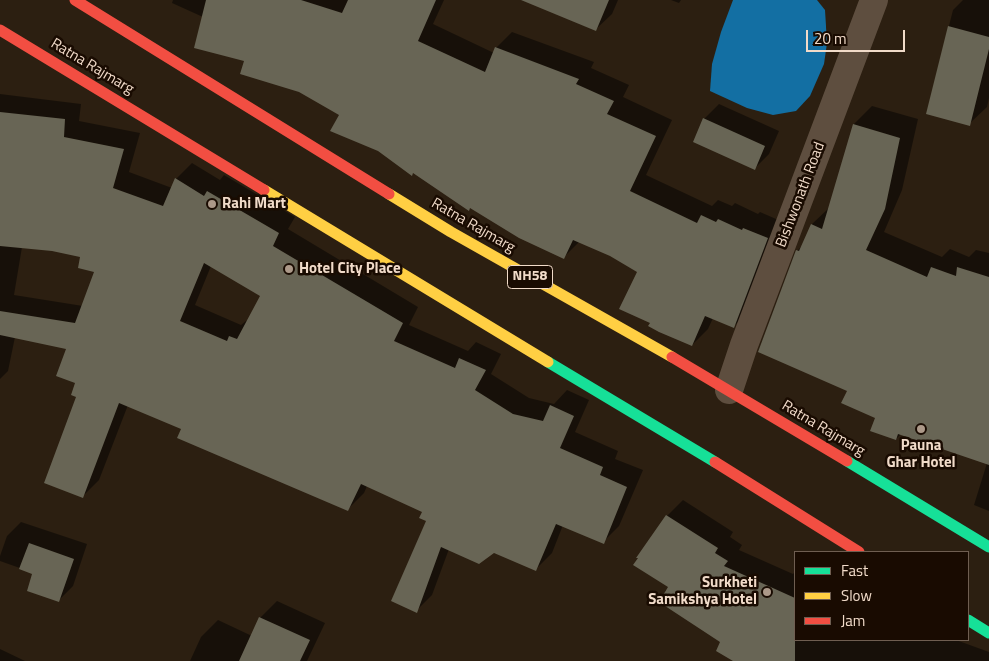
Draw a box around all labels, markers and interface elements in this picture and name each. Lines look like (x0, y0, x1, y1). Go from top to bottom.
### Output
scale bar (809, 20, 908, 52)
text: 20 m (814, 27, 847, 50)
street label: Ratna Rajmarg (47, 35, 137, 99)
street label: Bishwonath Road (773, 140, 829, 250)
place label: Rahi Mart (222, 195, 286, 213)
street label: Ratna Rajmarg (428, 195, 518, 257)
marker: Rahi Mart (206, 198, 218, 210)
place label: Hotel City Place (299, 260, 401, 278)
marker: Hotel City Place (283, 263, 295, 275)
road number: NH58 (508, 266, 552, 288)
street label: Ratna Rajmarg (778, 397, 868, 461)
marker: Pauna Ghar Hotel (915, 423, 927, 435)
place label: Pauna Ghar Hotel (886, 437, 956, 472)
legend (794, 551, 969, 641)
text: Fast (841, 559, 868, 582)
place label: Surkheti Samikshya Hotel (648, 574, 757, 609)
text: Slow (841, 584, 872, 607)
marker: Surkheti Samikshya Hotel (761, 586, 773, 598)
text: Jam (841, 609, 865, 632)

